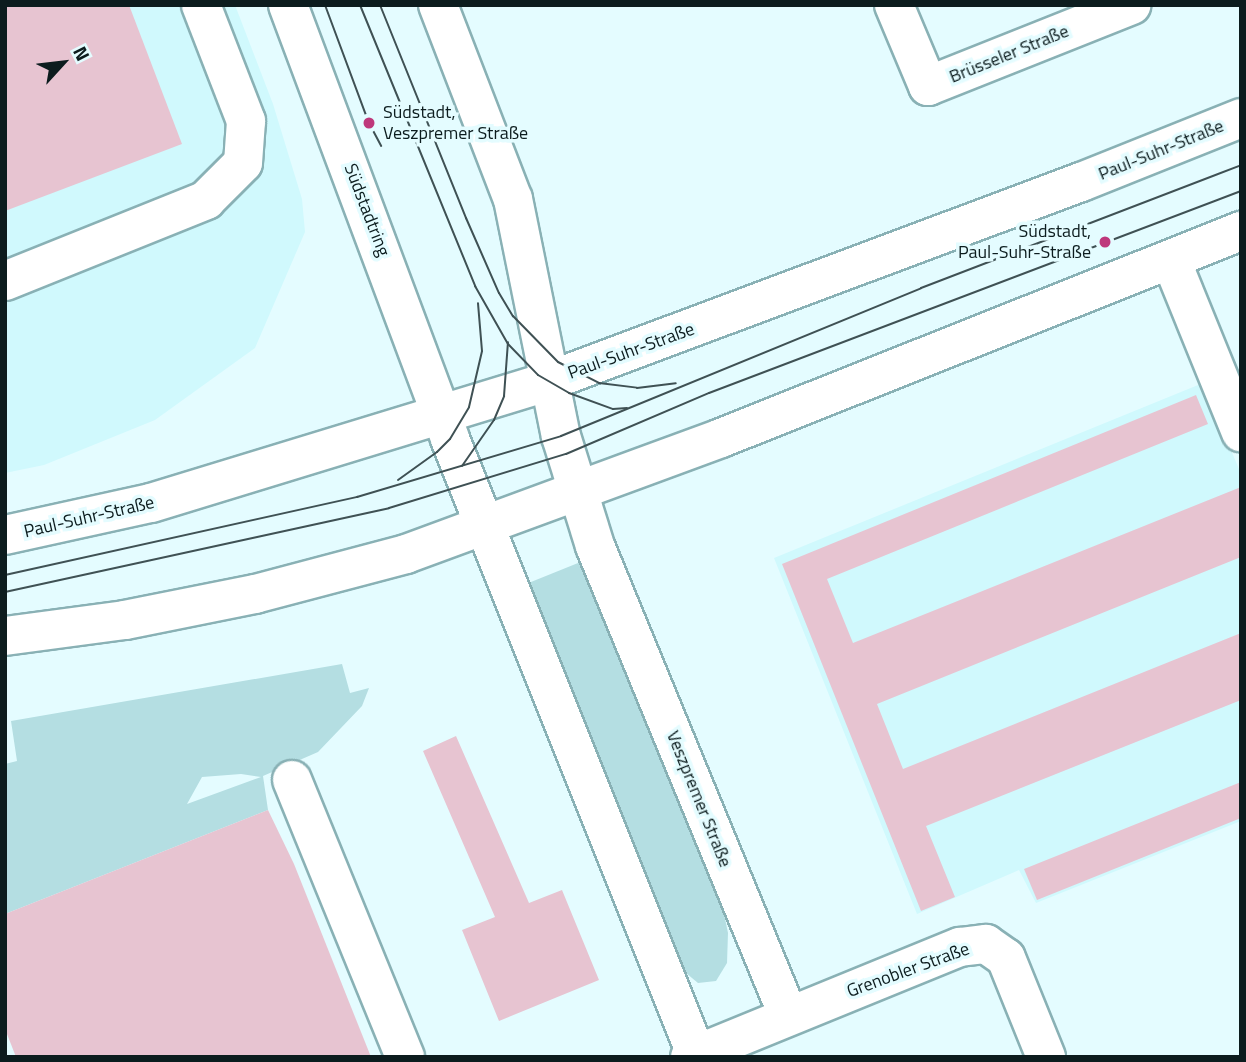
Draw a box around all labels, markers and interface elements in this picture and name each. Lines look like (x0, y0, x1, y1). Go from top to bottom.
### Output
street label: Brüsseler Straße (946, 20, 1072, 88)
north arrow (28, 28, 98, 98)
text: N (66, 41, 98, 66)
place label: Südstadt, Veszpremer Straße (383, 102, 528, 144)
marker: Südstadt, Veszpremer Straße (361, 115, 377, 131)
street label: Paul-Suhr-Straße (1095, 115, 1227, 185)
street label: Südstadtring (339, 161, 395, 259)
place label: Südstadt, Paul-Suhr-Straße (958, 221, 1091, 264)
marker: Südstadt, Paul-Suhr-Straße (1097, 234, 1113, 250)
street label: Paul-Suhr-Straße (565, 318, 697, 384)
street label: Paul-Suhr-Straße (22, 492, 156, 542)
street label: Veszpremer Straße (662, 728, 736, 870)
street label: Grenobler Straße (844, 938, 972, 1002)

